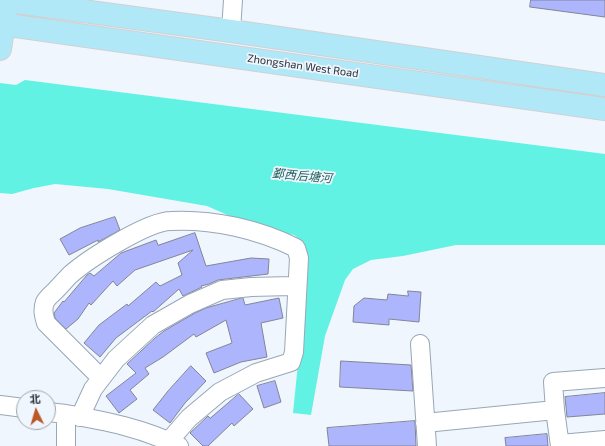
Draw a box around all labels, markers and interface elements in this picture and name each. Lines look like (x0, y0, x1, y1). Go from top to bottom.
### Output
street label: Zhongshan West Road (247, 52, 359, 80)
water label: 鄞西后塘河 (271, 166, 333, 186)
north arrow (16, 390, 56, 430)
text: 北 (29, 392, 41, 405)

